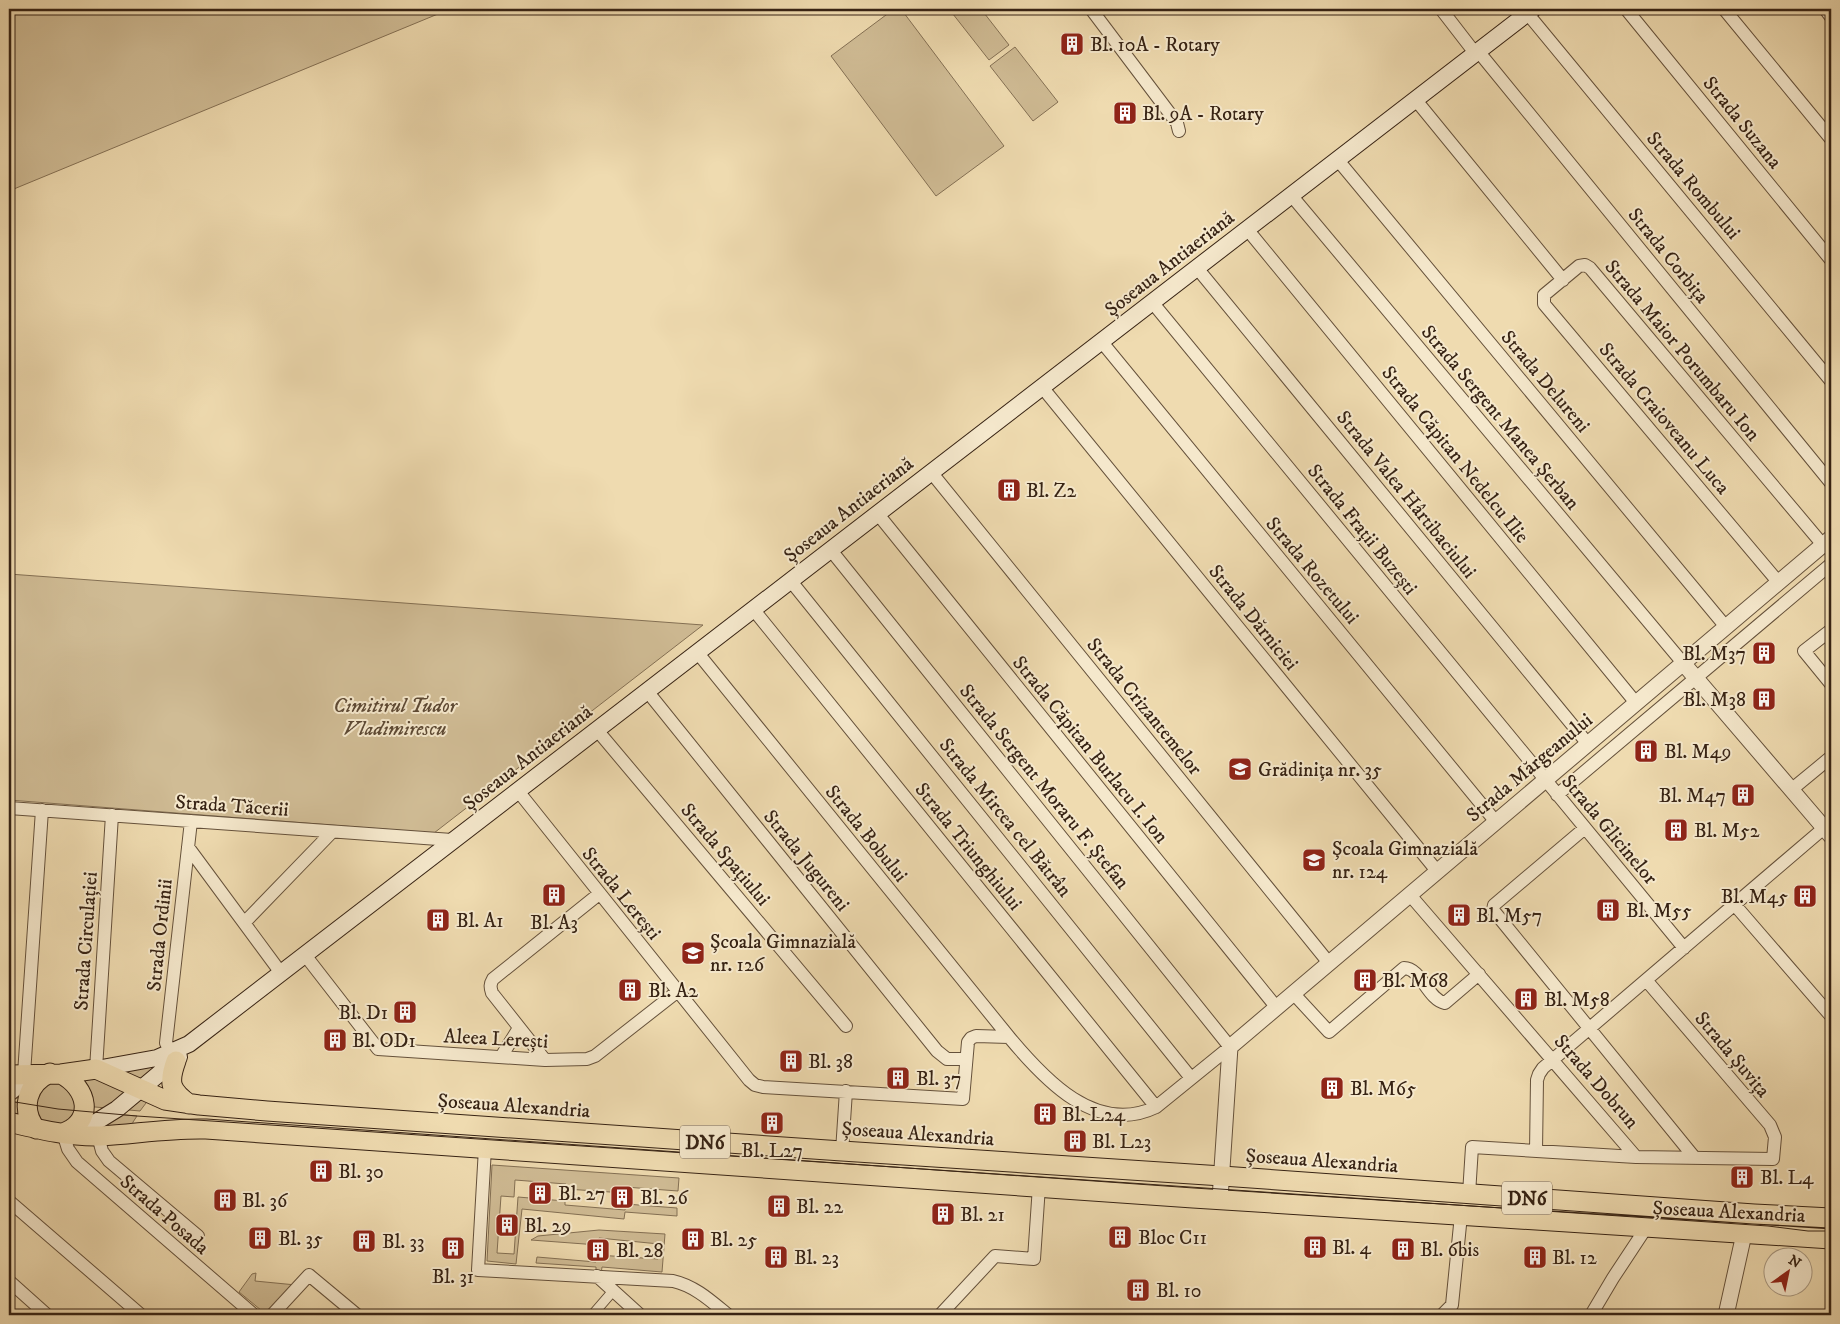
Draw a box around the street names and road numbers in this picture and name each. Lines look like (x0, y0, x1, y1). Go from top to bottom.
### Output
street label: Strada Suzana (1697, 72, 1787, 175)
street label: Strada Rombului (1640, 127, 1745, 245)
street label: Strada Corbița (1622, 203, 1714, 309)
street label: Șoseaua Antiaeriană (1100, 206, 1240, 323)
street label: Strada Maior Porumbaru Ion (1599, 255, 1765, 447)
street label: Strada Sergent Manea Șerban (1415, 320, 1585, 516)
street label: Strada Delureni (1495, 326, 1595, 438)
street label: Strada Craioveanu Luca (1593, 338, 1735, 500)
street label: Strada Căpitan Nedelcu Ilie (1376, 361, 1534, 549)
street label: Strada Valea Hârtibaciului (1330, 406, 1481, 584)
street label: Șoseaua Antiaeriană (779, 452, 919, 569)
street label: Strada Frații Buzești (1301, 459, 1422, 600)
street label: Strada Rozetului (1260, 512, 1364, 630)
street label: Strada Dărniciei (1202, 560, 1303, 676)
street label: Strada Crizantemelor (1081, 633, 1207, 781)
street label: Strada Căpitan Burlacu I. Ion (1006, 651, 1174, 849)
street label: Strada Sergent Moraru F. Ștefan (953, 679, 1135, 895)
street label: Șoseaua Antiaeriană (458, 700, 598, 817)
street label: Strada Mărgeanului (1462, 708, 1598, 828)
street label: Strada Mircea cel Bătrân (933, 733, 1077, 903)
street label: Strada Glicinelor (1555, 770, 1663, 891)
street label: Strada Triunghiului (909, 778, 1027, 916)
street label: Strada Bobului (819, 780, 913, 888)
street label: Strada Tăcerii (174, 790, 289, 823)
street label: Strada Spațiului (675, 798, 775, 911)
street label: Strada Jugureni (757, 805, 854, 917)
street label: Strada Lerești (576, 842, 666, 945)
street label: Strada Circulației (69, 871, 104, 1011)
street label: Strada Ordinii (142, 878, 179, 993)
street label: Strada Șuvița (1689, 1007, 1775, 1103)
street label: Aleea Lerești (443, 1024, 549, 1055)
street label: Strada Dobrun (1548, 1030, 1644, 1135)
street label: Șoseaua Alexandria (437, 1089, 592, 1124)
street label: Șoseaua Alexandria (841, 1117, 996, 1152)
road number: DN6 (680, 1126, 730, 1158)
street label: Șoseaua Alexandria (1245, 1144, 1400, 1179)
street label: Strada Posada (114, 1170, 214, 1261)
road number: DN6 (1502, 1182, 1552, 1214)
street label: Șoseaua Alexandria (1652, 1196, 1806, 1229)

